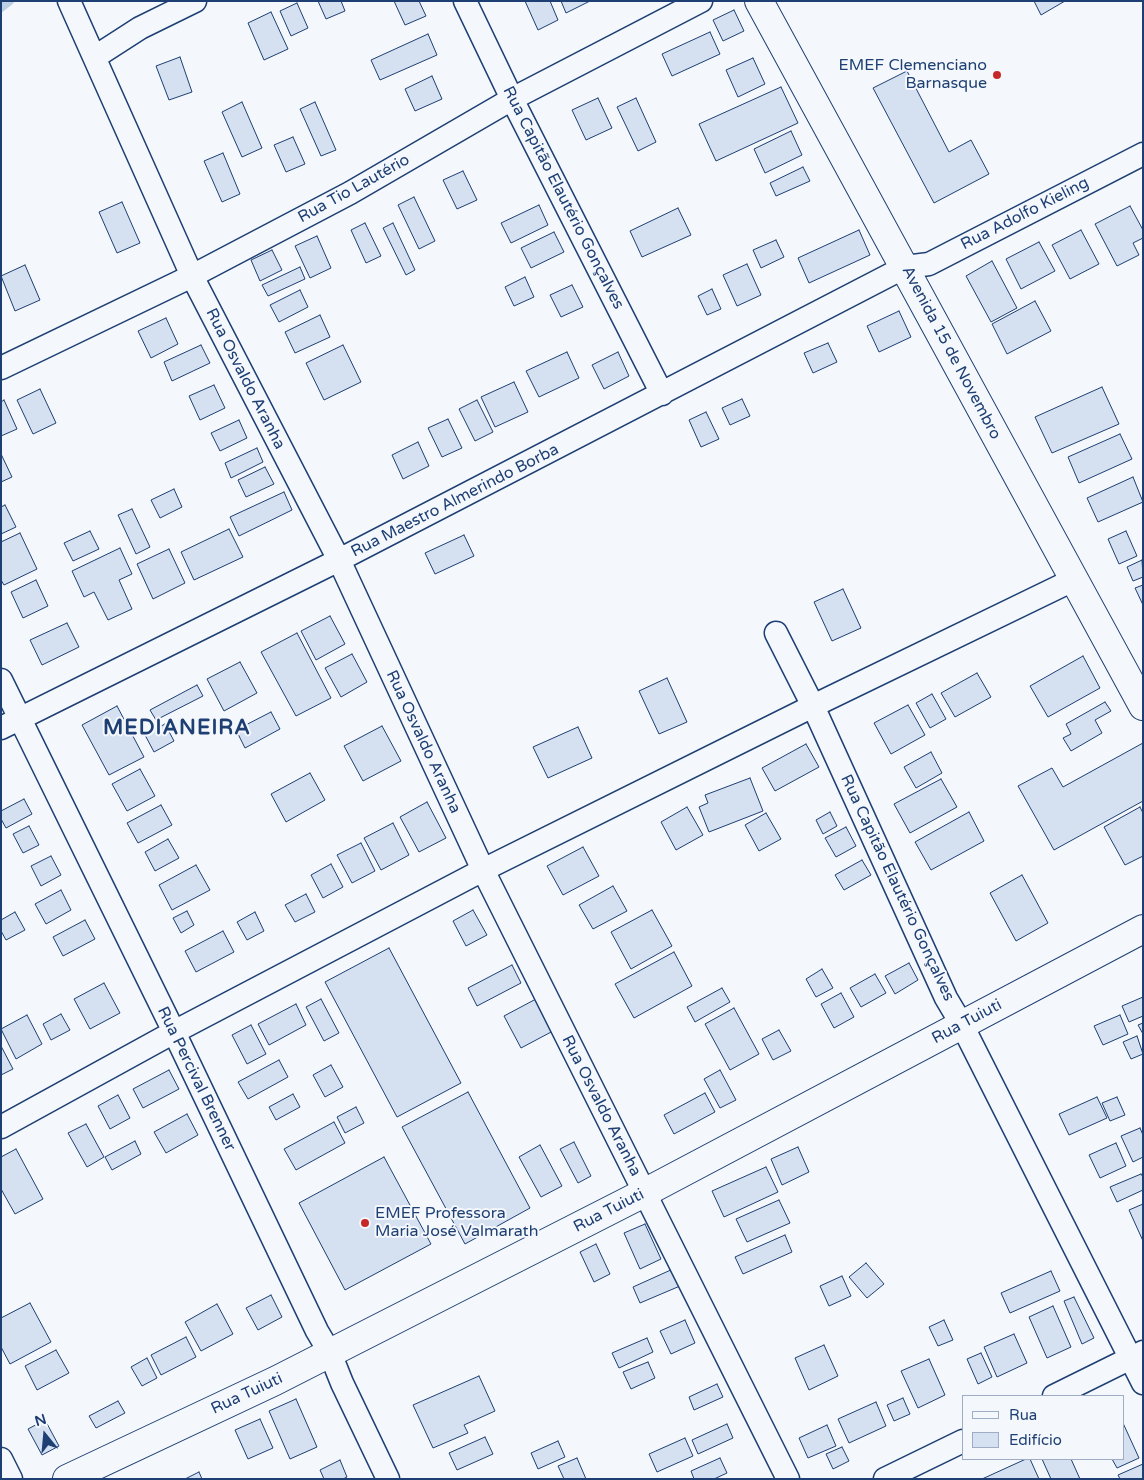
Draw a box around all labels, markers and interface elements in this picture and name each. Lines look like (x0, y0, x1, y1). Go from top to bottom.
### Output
place label: EMEF Clemenciano Barnasque (839, 56, 987, 94)
marker: EMEF Clemenciano Barnasque (991, 69, 1003, 81)
street label: Rua Capitão Elautério Gonçalves (498, 83, 628, 313)
street label: Rua Tio Lautério (295, 150, 413, 228)
street label: Rua Adolfo Kieling (958, 173, 1092, 255)
street label: Avenida 15 de Novembro (897, 263, 1005, 443)
street label: Rua Osvaldo Aranha (201, 305, 289, 453)
street label: Rua Maestro Almerindo Borba (348, 440, 562, 562)
street label: Rua Osvaldo Aranha (381, 667, 465, 817)
district label: MEDIANEIRA (102, 715, 252, 741)
street label: Rua Capitão Elautério Gonçalves (836, 772, 958, 1004)
street label: Rua Tuiuti (929, 996, 1005, 1048)
street label: Rua Percival Brenner (153, 1004, 239, 1154)
street label: Rua Osvaldo Aranha (557, 1032, 645, 1180)
street label: Rua Tuiuti (570, 1185, 648, 1237)
place label: EMEF Professora Maria José Valmarath (375, 1204, 538, 1242)
marker: EMEF Professora Maria José Valmarath (359, 1217, 371, 1229)
street label: Rua Tuiuti (208, 1369, 286, 1419)
legend (962, 1395, 1124, 1460)
text: Rua (1009, 1406, 1037, 1424)
north arrow (20, 1410, 70, 1460)
text: N (33, 1410, 48, 1430)
text: Edifício (1009, 1431, 1062, 1449)

